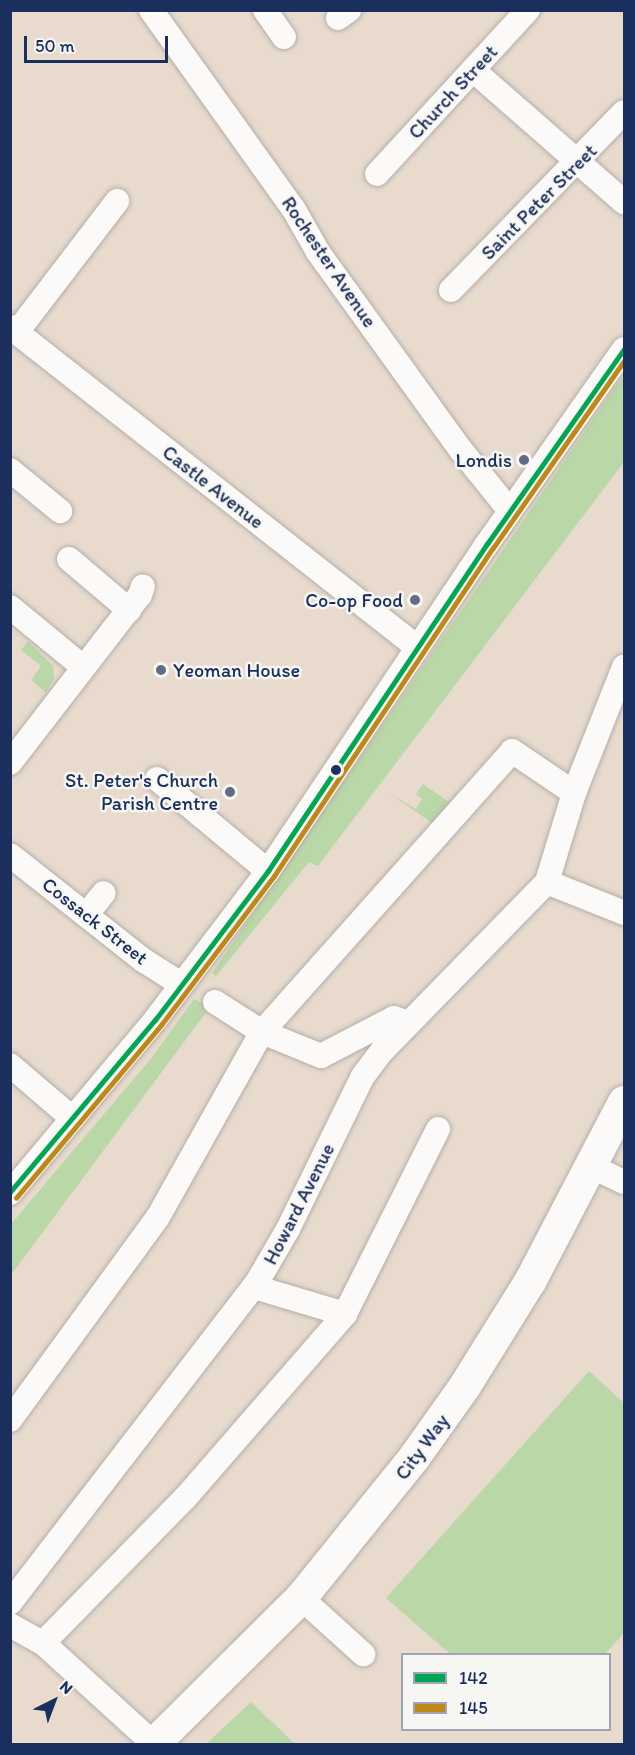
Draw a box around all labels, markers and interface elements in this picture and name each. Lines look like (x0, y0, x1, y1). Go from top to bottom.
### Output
scale bar (27, 24, 171, 62)
text: 50 m (35, 35, 75, 57)
street label: Church Street (403, 40, 503, 144)
street label: Saint Peter Street (477, 140, 601, 264)
street label: Rochester Avenue (277, 192, 381, 332)
street label: Castle Avenue (158, 440, 268, 534)
place label: Londis (456, 448, 512, 472)
marker: Londis (517, 453, 531, 467)
place label: Co-op Food (306, 588, 403, 612)
marker: Co-op Food (408, 593, 422, 607)
place label: Yeoman House (173, 658, 300, 682)
marker: Yeoman House (154, 663, 168, 677)
unlabelled marker (330, 764, 342, 776)
place label: St. Peter's Church Parish Centre (65, 768, 218, 815)
marker: St. Peter's Church Parish Centre (223, 785, 237, 799)
street label: Cossack Street (37, 872, 153, 970)
street label: Howard Avenue (258, 1139, 340, 1269)
street label: City Way (390, 1409, 454, 1485)
legend (401, 1653, 611, 1731)
text: 142 (459, 1667, 488, 1689)
north arrow (24, 1671, 84, 1731)
text: N (56, 1677, 77, 1698)
text: 145 (459, 1697, 488, 1719)

